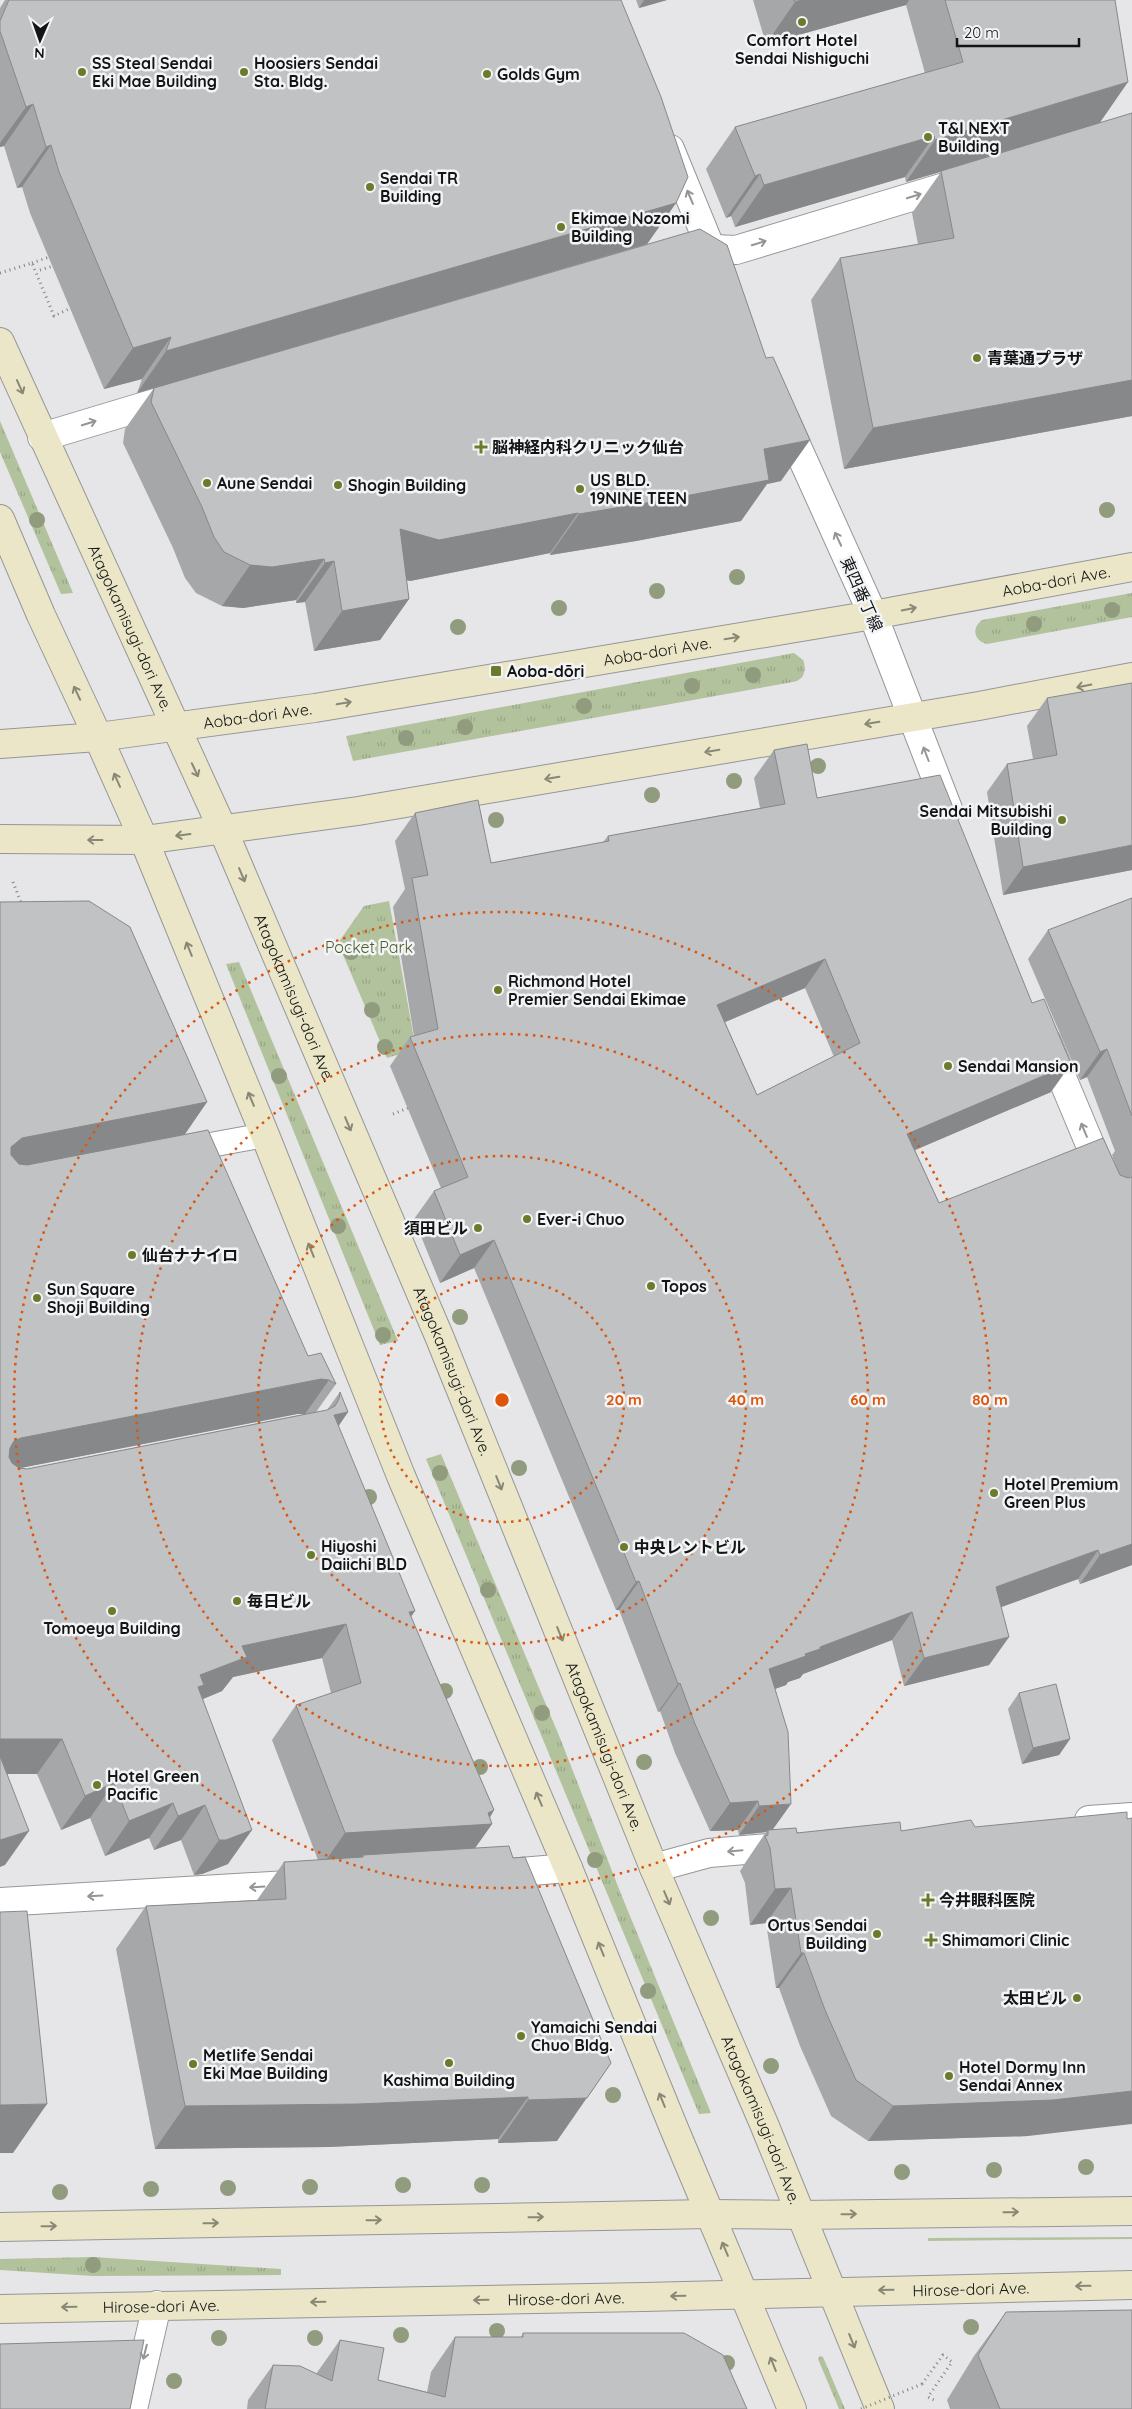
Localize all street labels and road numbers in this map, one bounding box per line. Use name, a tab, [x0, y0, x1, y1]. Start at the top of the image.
street label: Atagokamisugi-dori Ave.	[84, 541, 177, 714]
street label: 東四番丁線	[837, 553, 887, 635]
street label: Aoba-dori Ave.	[1000, 561, 1112, 601]
street label: Aoba-dori Ave.	[602, 632, 713, 670]
street label: Aoba-dori Ave.	[202, 699, 313, 733]
street label: Atagokamisugi-dori Ave.	[250, 911, 339, 1085]
street label: Atagokamisugi-dori Ave.	[409, 1283, 496, 1458]
street label: Atagokamisugi-dori Ave.	[562, 1659, 648, 1834]
street label: Atagokamisugi-dori Ave.	[717, 2032, 805, 2207]
street label: Hirose-dori Ave.	[912, 2278, 1030, 2300]
street label: Hirose-dori Ave.	[507, 2287, 625, 2310]
street label: Hirose-dori Ave.	[102, 2295, 220, 2317]

